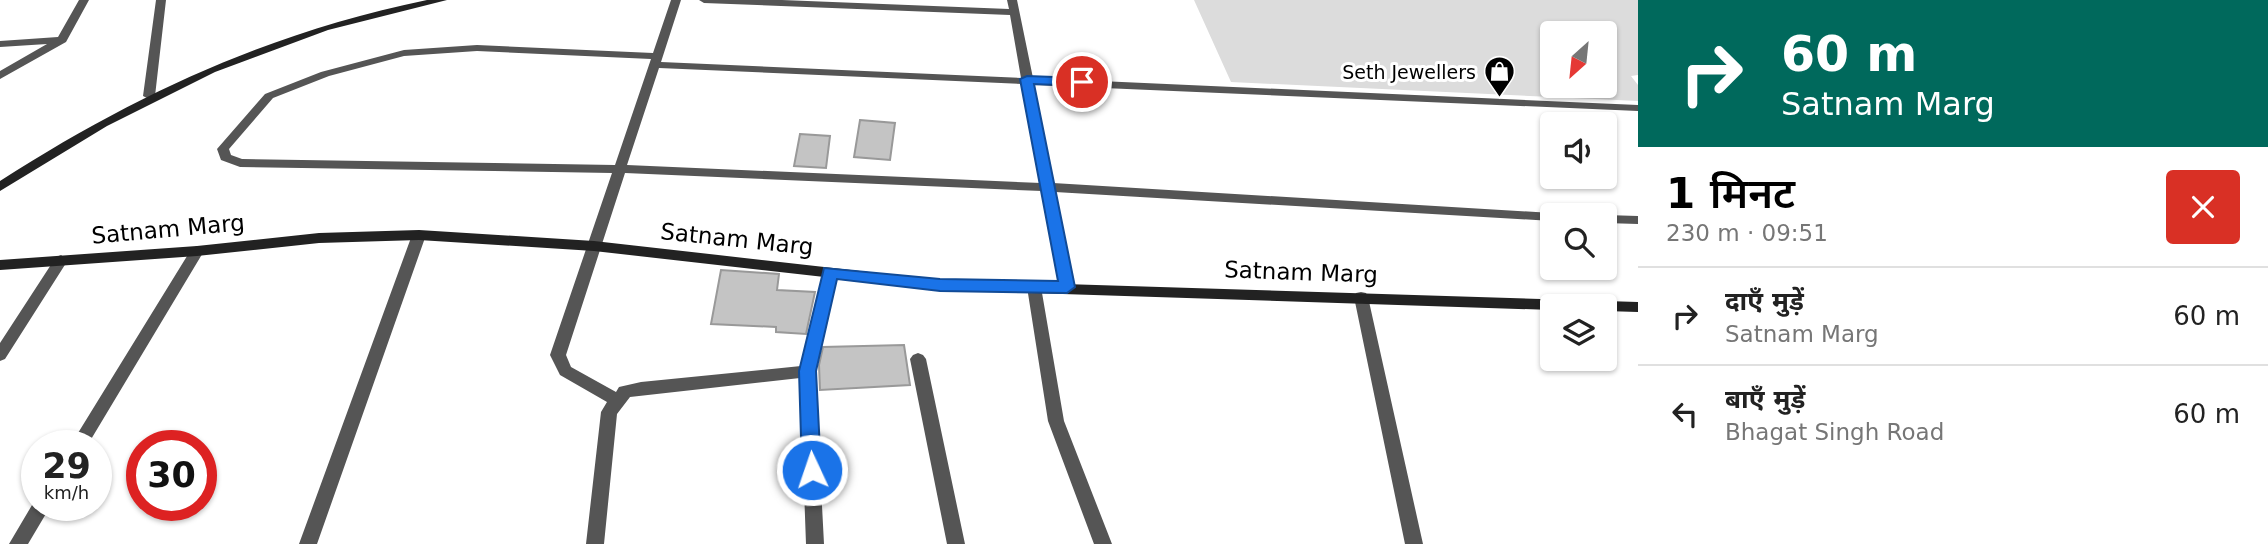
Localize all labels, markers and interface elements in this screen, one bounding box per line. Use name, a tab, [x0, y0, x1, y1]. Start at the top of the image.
north arrow	[1540, 21, 1617, 98]
map controls	[1540, 21, 1617, 371]
text: 60 m	[1781, 26, 1917, 83]
icon: right	[1666, 28, 1757, 119]
pin	[1052, 52, 1112, 112]
shop icon: Seth Jewellers	[1482, 55, 1516, 99]
place label: Seth Jewellers	[1342, 61, 1476, 83]
icon: arrive	[1063, 63, 1101, 101]
text: Satnam Marg	[1781, 85, 1995, 123]
button: sound	[1540, 112, 1617, 189]
text: 1 मिनट	[1666, 169, 1795, 218]
button: close	[2166, 170, 2240, 244]
button: search	[1540, 203, 1617, 280]
street label: Satnam Marg	[90, 209, 246, 249]
street label: Satnam Marg	[659, 218, 815, 260]
text: 230 m · 09:51	[1666, 220, 1828, 246]
street label: Satnam Marg	[1224, 256, 1378, 288]
text: दाएँ मुड़ें	[1725, 286, 1804, 316]
button: layers	[1540, 294, 1617, 371]
icon: right	[1666, 297, 1704, 335]
text: 60 m	[2173, 301, 2240, 331]
text: Satnam Marg	[1725, 321, 1879, 347]
text: बाएँ मुड़ें	[1725, 384, 1805, 414]
icon: left	[1666, 395, 1704, 433]
text: 60 m	[2173, 399, 2240, 429]
text: Bhagat Singh Road	[1725, 419, 1944, 445]
speed limit sign: 30	[126, 430, 217, 521]
position arrow	[775, 433, 849, 507]
text: 29	[42, 446, 91, 486]
text: km/h	[44, 482, 89, 503]

